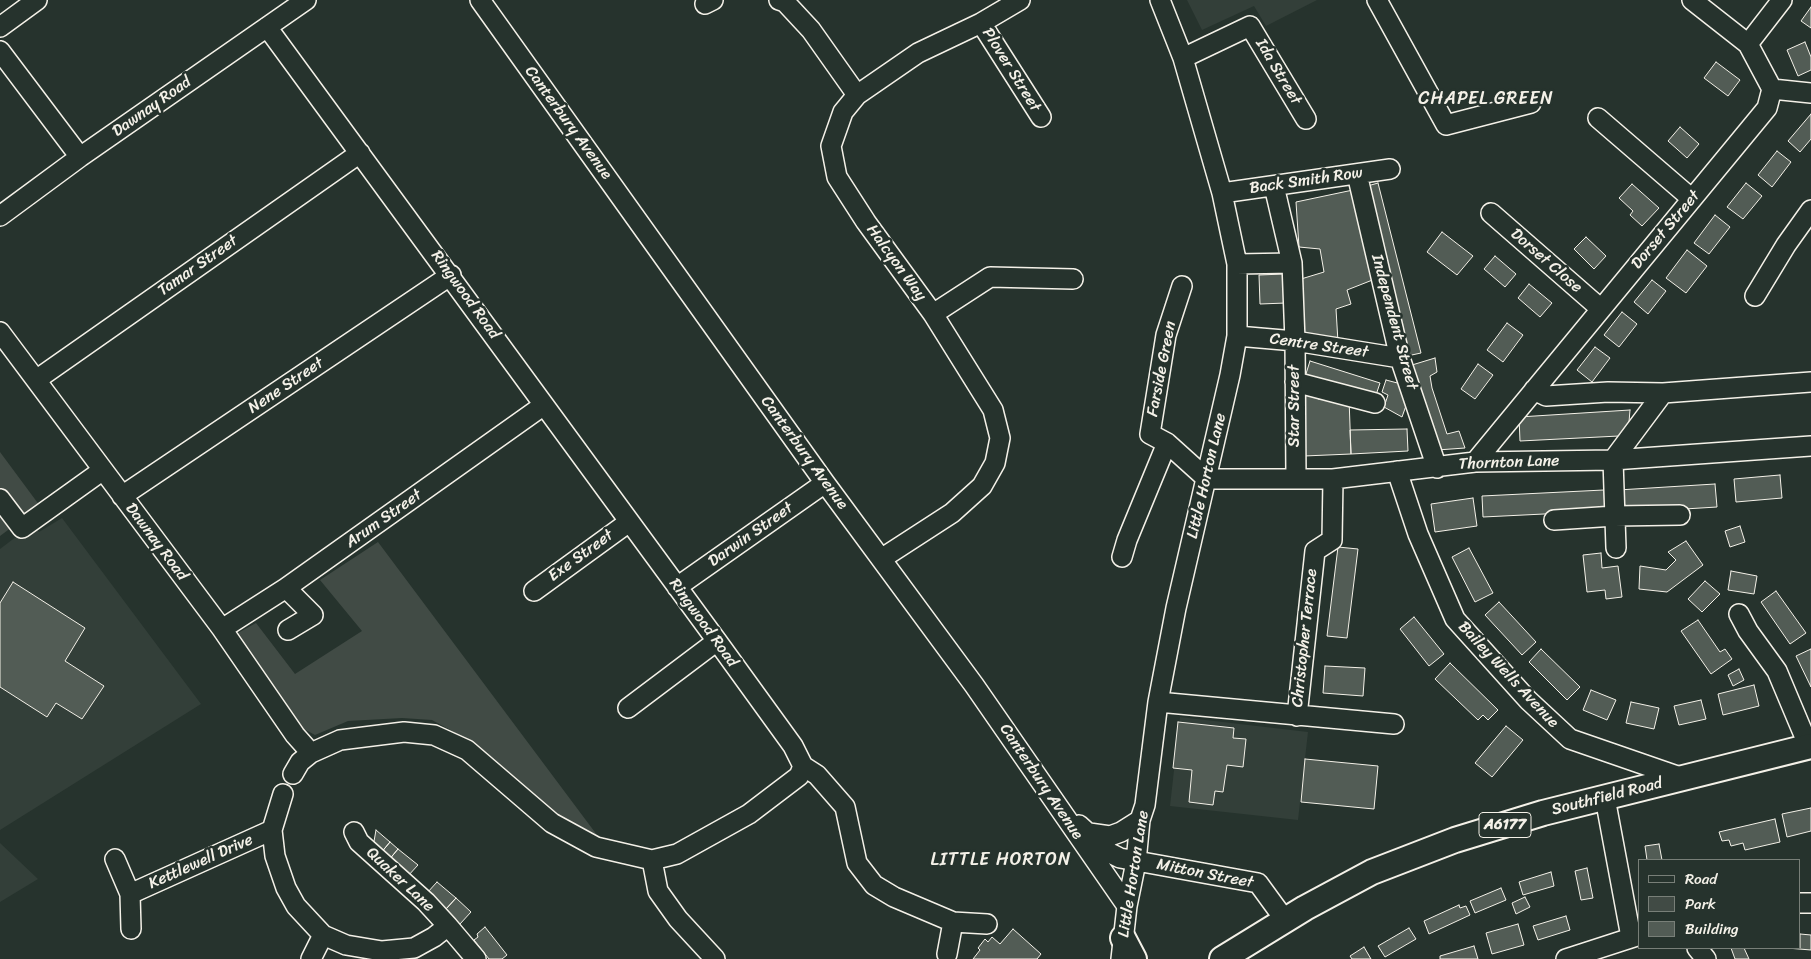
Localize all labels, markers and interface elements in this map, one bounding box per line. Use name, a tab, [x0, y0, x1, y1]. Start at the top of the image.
street label: Plover Street	[978, 25, 1044, 115]
street label: Ida Street	[1251, 36, 1305, 108]
street label: Canterbury Avenue	[520, 62, 616, 184]
street label: Dawnay Road	[109, 73, 195, 141]
district label: CHAPEL GREEN	[1417, 88, 1555, 110]
street label: Back Smith Row	[1248, 164, 1364, 198]
street label: Dorset Street	[1627, 187, 1705, 273]
street label: Halcyon Way	[862, 221, 930, 305]
street label: Dorset Close	[1506, 225, 1586, 297]
street label: Tamar Street	[154, 231, 242, 301]
street label: Ringwood Road	[426, 247, 504, 343]
street label: Independent Street	[1367, 252, 1421, 392]
street label: Farside Green	[1143, 320, 1181, 418]
street label: Centre Street	[1269, 330, 1369, 362]
street label: Nene Street	[245, 354, 327, 418]
street label: Star Street	[1285, 365, 1305, 447]
street label: Canterbury Avenue	[756, 392, 852, 514]
street label: Little Horton Lane	[1183, 411, 1231, 541]
street label: Thornton Lane	[1458, 452, 1560, 474]
street label: Arum Street	[342, 486, 426, 552]
street label: Dawnay Road	[121, 499, 191, 585]
street label: Darwin Street	[705, 499, 797, 571]
street label: Exe Street	[545, 526, 617, 586]
street label: Christopher Terrace	[1288, 568, 1322, 708]
street label: Ringwood Road	[664, 575, 742, 671]
street label: Bailey Wells Avenue	[1454, 618, 1562, 732]
street label: Canterbury Avenue	[995, 720, 1087, 844]
street label: Southfield Road	[1550, 774, 1664, 820]
street label: Little Horton Lane	[1114, 809, 1154, 939]
road number: A6177	[1479, 812, 1531, 838]
street label: Kettlewell Drive	[146, 830, 256, 894]
street label: Quaker Lane	[362, 844, 438, 916]
district label: LITTLE HORTON	[930, 849, 1072, 871]
street label: Mitton Street	[1155, 855, 1255, 893]
legend	[1638, 859, 1801, 949]
text: Road	[1685, 866, 1717, 892]
text: Park	[1685, 891, 1716, 917]
text: Building	[1685, 916, 1739, 942]

